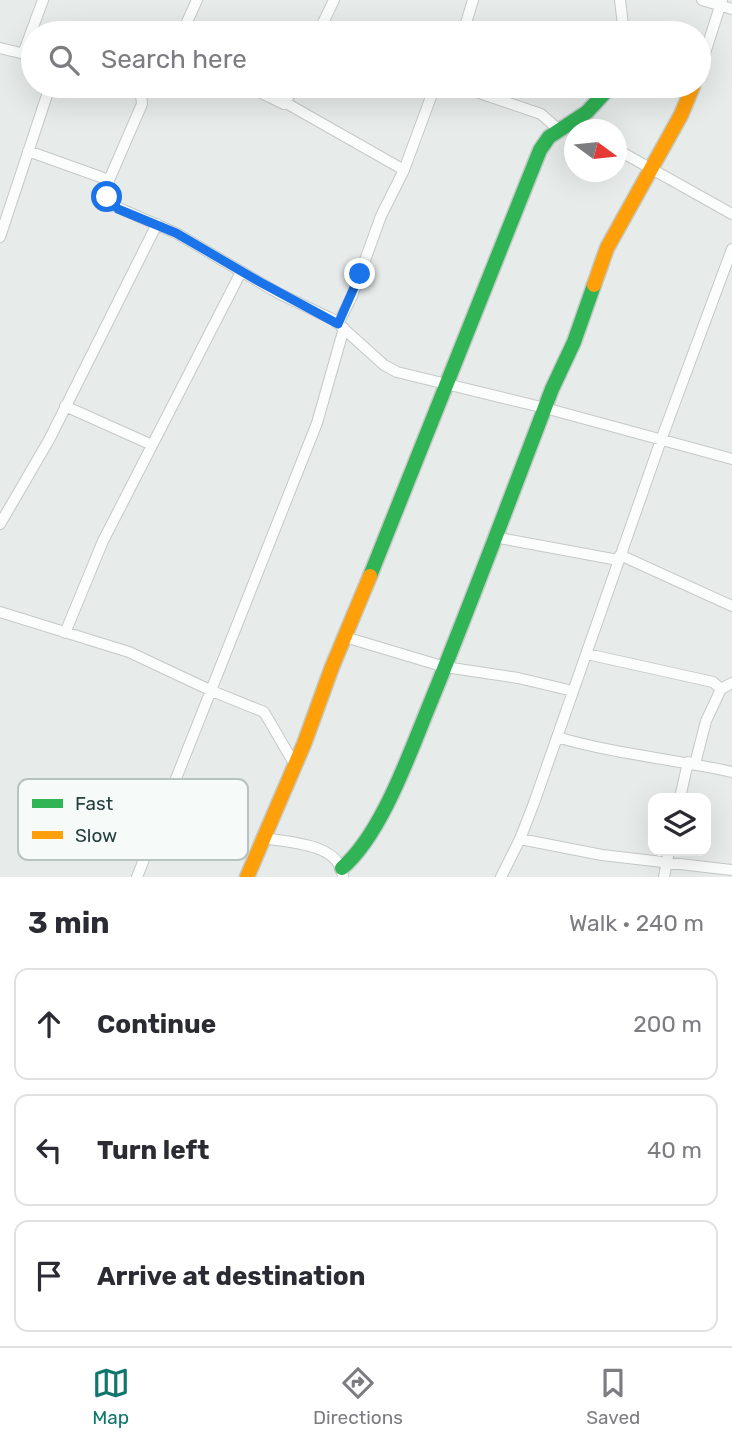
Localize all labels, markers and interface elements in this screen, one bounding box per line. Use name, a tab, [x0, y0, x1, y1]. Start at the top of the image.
search box	[21, 21, 711, 98]
icon: search	[45, 41, 83, 79]
text: Search here	[101, 44, 247, 75]
north arrow	[564, 119, 627, 182]
route start	[91, 181, 122, 212]
route end	[344, 258, 375, 289]
legend	[18, 779, 248, 860]
text: Fast	[75, 792, 114, 815]
map controls	[648, 793, 711, 856]
button: layers	[648, 793, 711, 856]
text: Slow	[75, 824, 117, 847]
text: 3 min	[28, 905, 110, 941]
text: Walk · 240 m	[569, 909, 704, 937]
icon: ahead	[30, 1005, 68, 1043]
text: Continue	[97, 1009, 216, 1040]
text: 200 m	[633, 1010, 702, 1038]
icon: left	[30, 1131, 68, 1169]
text: Turn left	[97, 1135, 209, 1166]
text: 40 m	[647, 1136, 702, 1164]
icon: arrive	[30, 1257, 68, 1295]
text: Arrive at destination	[97, 1261, 365, 1292]
tab: Map	[92, 1364, 130, 1429]
tab: Directions	[313, 1364, 403, 1429]
tab: Saved	[586, 1364, 640, 1429]

